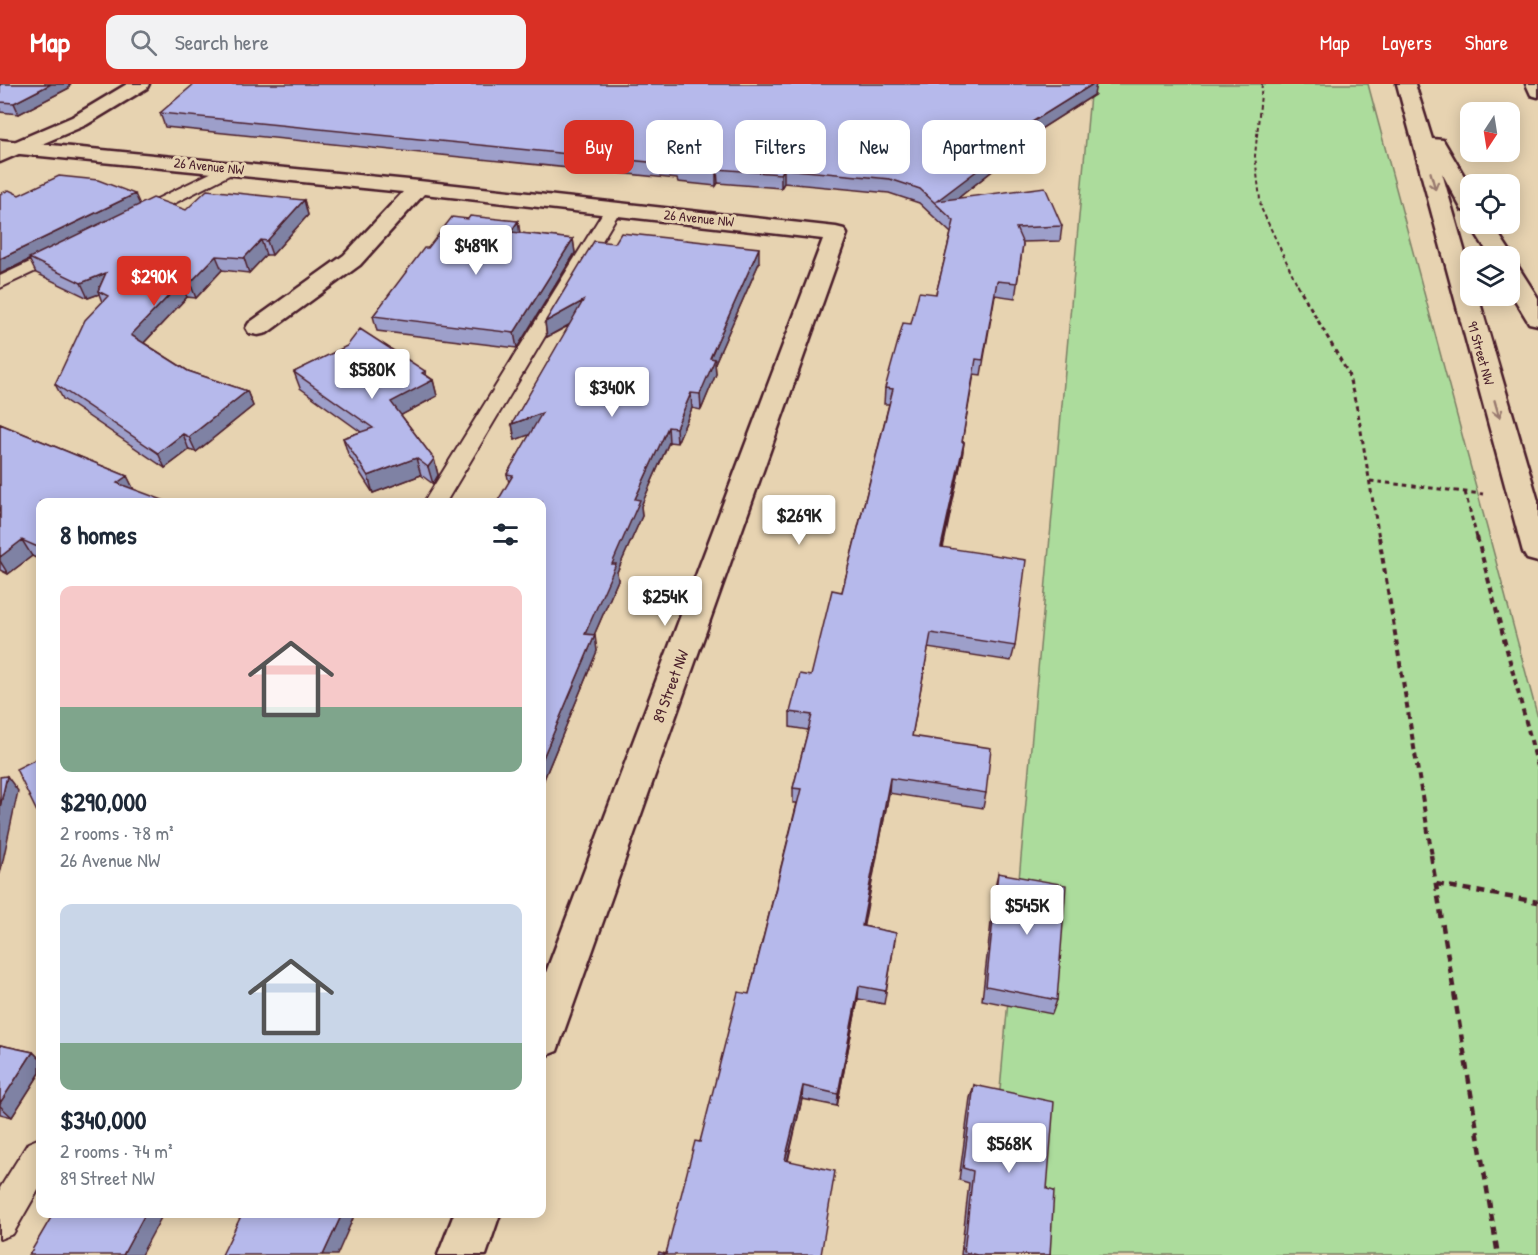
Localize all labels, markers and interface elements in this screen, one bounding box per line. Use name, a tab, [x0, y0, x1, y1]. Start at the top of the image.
search box	[106, 15, 526, 69]
text: Map	[30, 23, 70, 61]
icon: search	[127, 26, 160, 59]
text: Search here	[175, 27, 269, 57]
text: Map	[1320, 28, 1349, 57]
text: Layers	[1382, 28, 1432, 57]
text: Share	[1465, 28, 1508, 57]
north arrow	[1460, 102, 1520, 162]
map controls	[1460, 102, 1520, 306]
chip: Buy	[564, 120, 634, 174]
chip: Rent	[646, 120, 723, 174]
chip: Filters	[735, 120, 826, 174]
chip: New	[838, 120, 910, 174]
chip: Apartment	[922, 120, 1046, 174]
street label: 26 Avenue NW	[173, 152, 245, 179]
one-way arrow	[1428, 171, 1439, 190]
button: locate	[1460, 174, 1520, 234]
street label: 26 Avenue NW	[663, 204, 735, 231]
pin: $489K	[434, 225, 518, 276]
text: $489K	[454, 231, 498, 258]
button: layers	[1460, 246, 1520, 306]
pin: $290K	[112, 256, 196, 307]
text: $290K	[131, 262, 177, 289]
street label: 91 Street NW	[1463, 319, 1500, 387]
pin: $580K	[330, 349, 414, 400]
text: $580K	[349, 355, 395, 382]
pin: $340K	[570, 367, 654, 418]
text: $340K	[589, 373, 635, 400]
one-way arrow	[1492, 399, 1503, 418]
pin: $269K	[757, 495, 841, 546]
text: $269K	[776, 501, 822, 528]
text: 8 homes	[60, 517, 137, 552]
icon: filters	[489, 518, 522, 551]
pin: $254K	[623, 576, 707, 627]
text: $254K	[642, 582, 688, 609]
icon: home	[237, 625, 345, 733]
street label: 89 Street NW	[647, 647, 693, 725]
text: $290,000	[60, 784, 147, 819]
text: 2 rooms · 78 m²	[60, 819, 174, 846]
text: 26 Avenue NW	[60, 846, 160, 873]
pin: $545K	[985, 885, 1069, 936]
text: $545K	[1004, 891, 1050, 918]
icon: home	[237, 943, 345, 1051]
text: $340,000	[60, 1102, 146, 1137]
pin: $568K	[967, 1123, 1051, 1174]
text: $568K	[986, 1129, 1032, 1156]
text: 2 rooms · 74 m²	[60, 1137, 172, 1164]
text: 89 Street NW	[60, 1164, 155, 1191]

